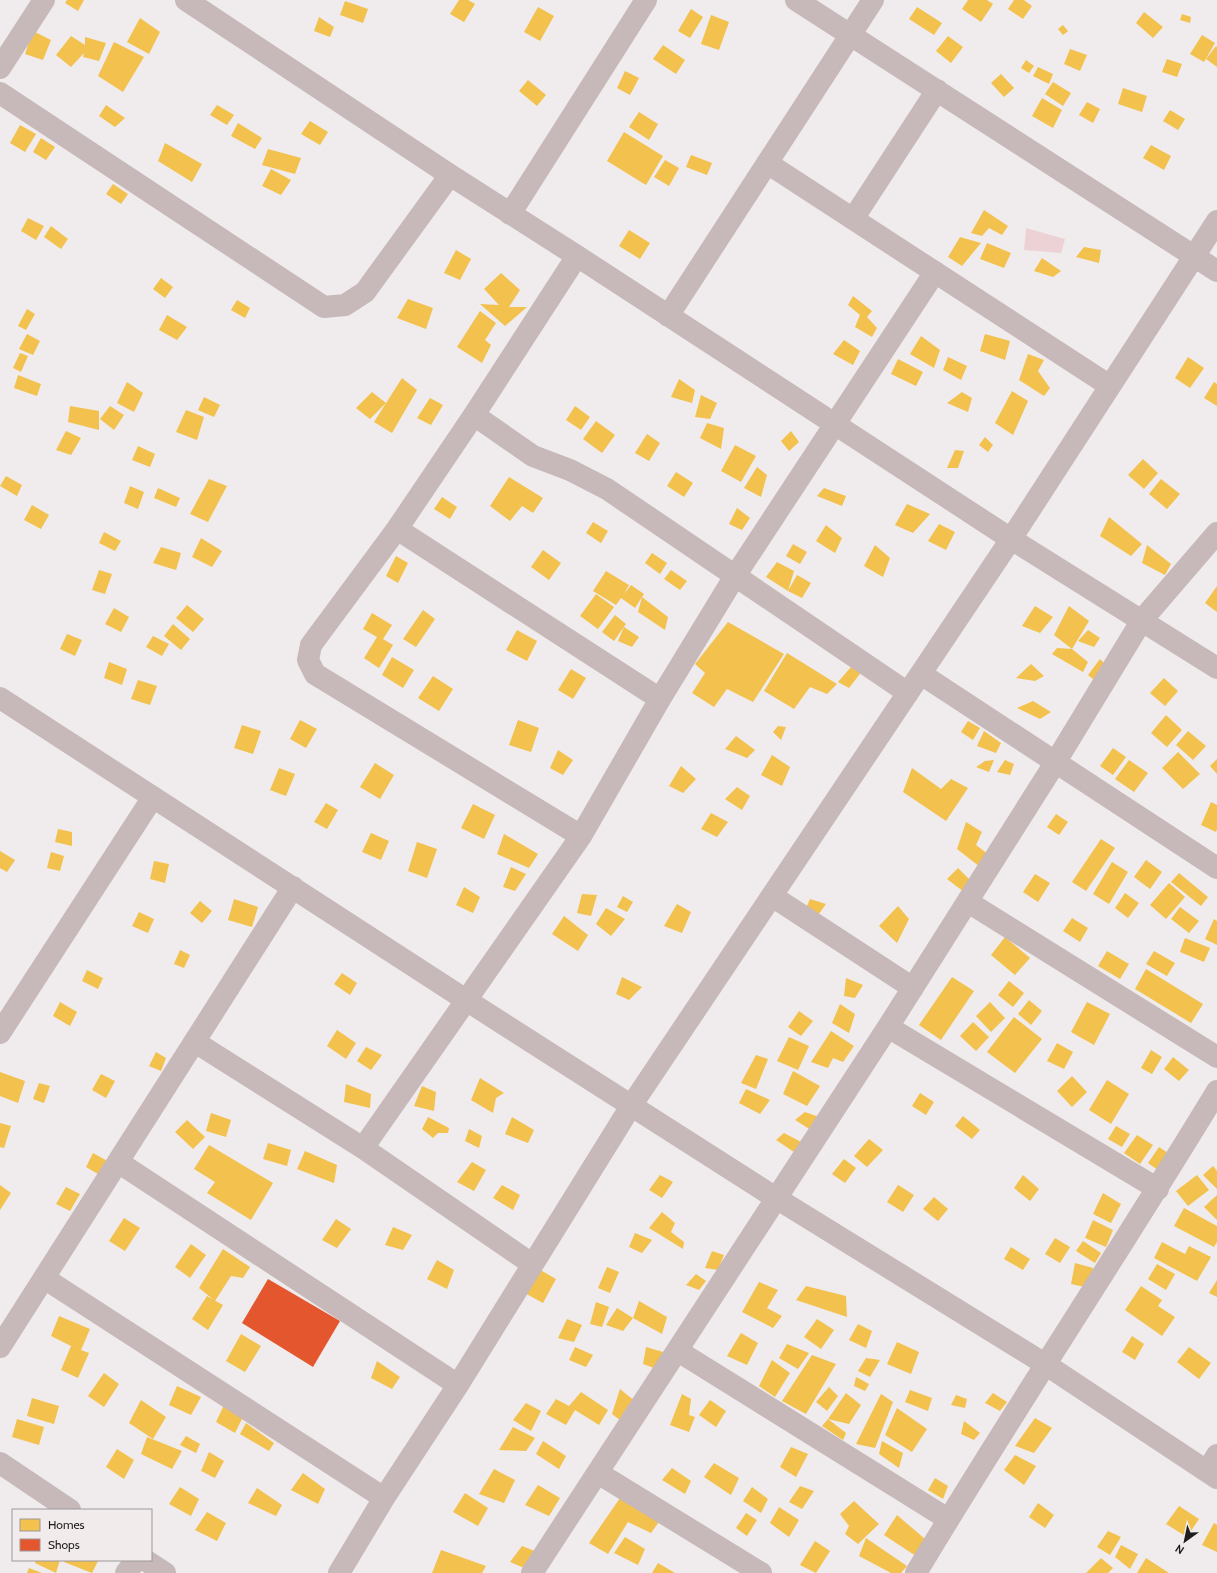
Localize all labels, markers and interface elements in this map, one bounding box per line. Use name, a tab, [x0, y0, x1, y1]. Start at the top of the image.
legend	[12, 1509, 152, 1561]
text: Homes	[48, 1517, 85, 1532]
north arrow	[1165, 1521, 1205, 1561]
text: Shops	[48, 1537, 80, 1552]
text: N	[1172, 1541, 1187, 1557]

